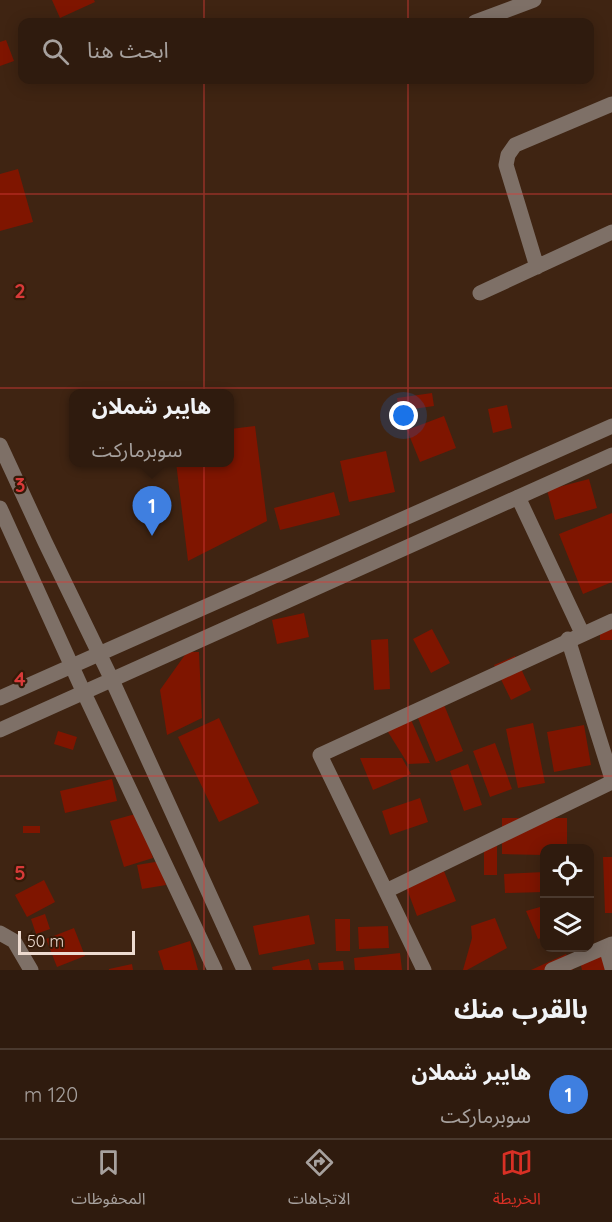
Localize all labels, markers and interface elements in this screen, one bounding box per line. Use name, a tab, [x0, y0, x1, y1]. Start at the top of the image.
search box	[18, 18, 594, 84]
icon: search	[39, 35, 72, 68]
text: ابحث هنا	[87, 36, 169, 64]
text: 2	[14, 278, 26, 303]
popup	[69, 389, 234, 467]
text: هايبر شملان	[92, 392, 211, 420]
your location	[389, 401, 418, 430]
text: سوبرماركت	[92, 437, 182, 462]
text: 3	[15, 472, 25, 497]
pin: 1	[132, 486, 172, 536]
text: 4	[14, 666, 26, 691]
map controls	[540, 844, 594, 952]
button: locate	[540, 844, 594, 898]
text: 5	[14, 860, 26, 885]
button: layers	[540, 898, 594, 952]
scale bar	[18, 928, 135, 956]
text: 50 m	[27, 931, 64, 951]
text: بالقرب منك	[454, 992, 588, 1025]
text: هايبر شملان	[412, 1058, 531, 1086]
text: 120 m	[24, 1082, 78, 1107]
text: 1	[565, 1082, 572, 1107]
text: سوبرماركت	[440, 1103, 531, 1128]
tab: المحفوظات	[71, 1146, 145, 1216]
tab: الاتجاهات	[288, 1146, 350, 1216]
tab: الخريطة	[493, 1146, 541, 1216]

